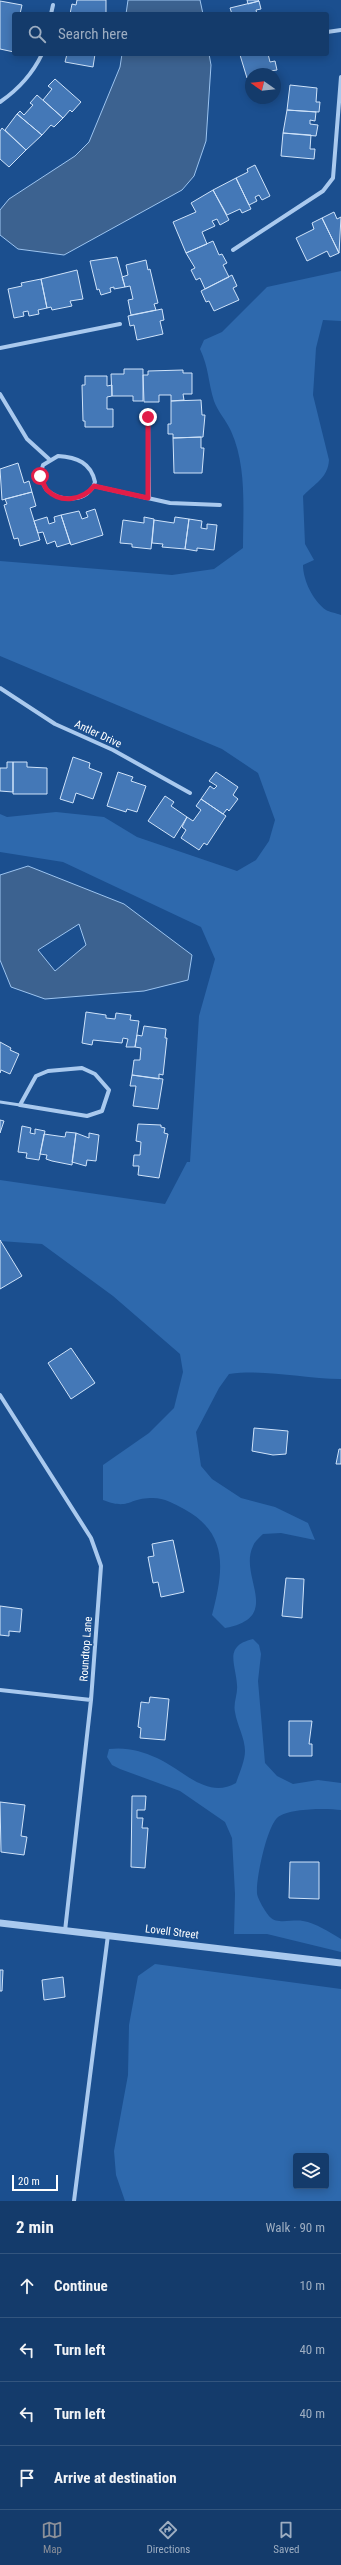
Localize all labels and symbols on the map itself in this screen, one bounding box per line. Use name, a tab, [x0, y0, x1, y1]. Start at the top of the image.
north arrow	[245, 68, 281, 104]
route end	[139, 408, 157, 426]
route start	[31, 467, 49, 485]
street label: Antler Drive	[72, 717, 124, 751]
street label: Roundtop Lane	[77, 1616, 95, 1682]
street label: Lovell Street	[144, 1922, 200, 1942]
scale bar	[12, 2173, 58, 2192]

